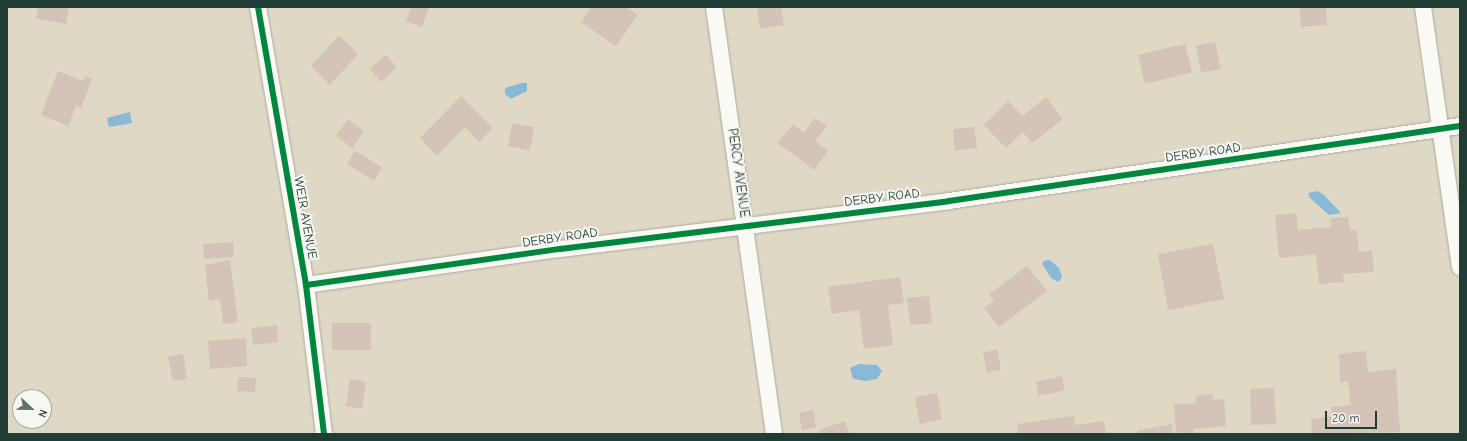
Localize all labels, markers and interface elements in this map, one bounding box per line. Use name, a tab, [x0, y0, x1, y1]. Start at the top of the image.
street label: PERCY AVENUE	[724, 127, 752, 219]
street label: DERBY ROAD	[1164, 140, 1242, 166]
street label: WEIR AVENUE	[290, 176, 320, 260]
street label: DERBY ROAD	[843, 186, 921, 210]
street label: DERBY ROAD	[521, 225, 599, 251]
north arrow	[12, 389, 52, 429]
scale bar	[1327, 403, 1379, 429]
text: N	[35, 408, 50, 419]
text: 20 m	[1332, 411, 1360, 425]

